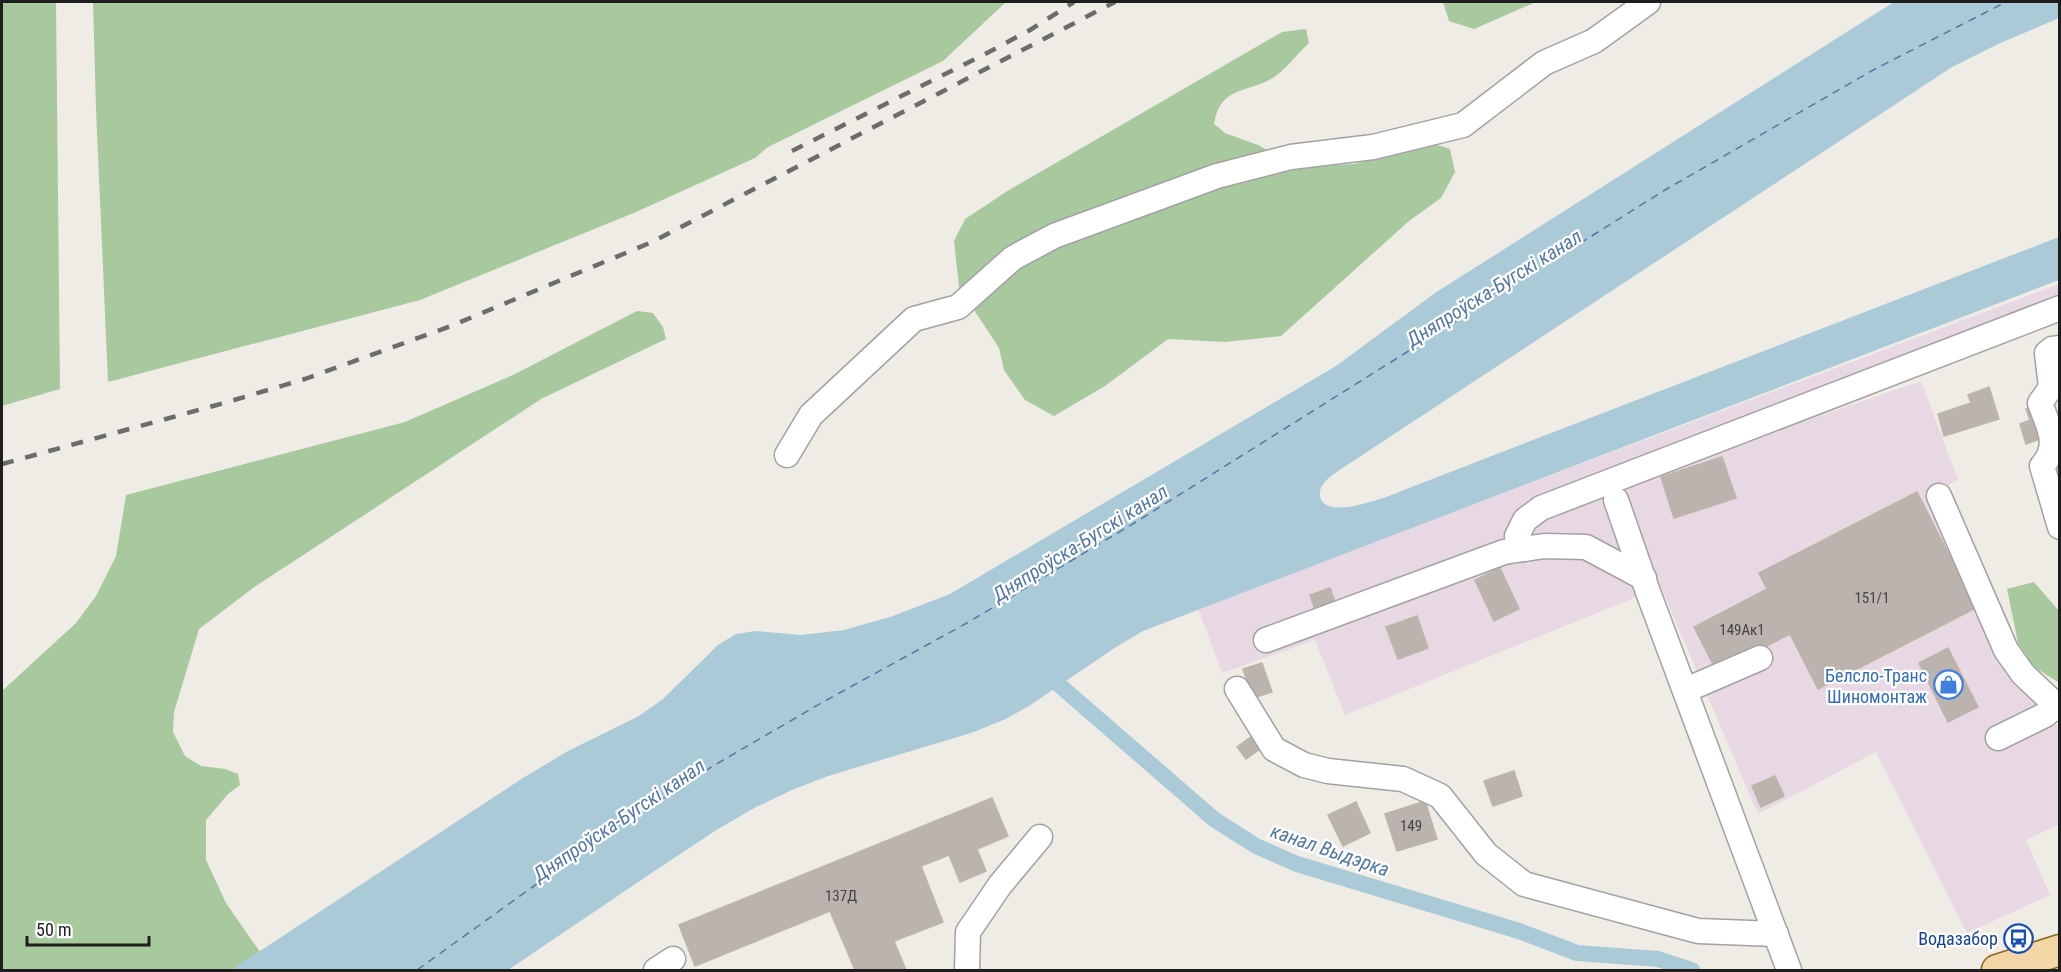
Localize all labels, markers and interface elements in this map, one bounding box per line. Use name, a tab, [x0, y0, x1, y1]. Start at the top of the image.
water label: Дняпроўска-Бугскі канал	[1400, 224, 1586, 353]
water label: Дняпроўска-Бугскі канал	[986, 479, 1172, 608]
house number: 151/1	[1854, 589, 1890, 607]
house number: 149Ак1	[1719, 621, 1765, 639]
place label: Белсло-Транс Шиномонтаж	[1825, 665, 1927, 707]
shop icon: Белсло-Транс Шиномонтаж	[1932, 669, 1964, 701]
water label: Дняпроўска-Бугскі канал	[527, 753, 710, 888]
house number: 149	[1400, 817, 1422, 835]
water label: канал Выдэрка	[1268, 818, 1392, 882]
house number: 137Д	[825, 887, 857, 905]
scale bar	[27, 909, 148, 947]
text: 50 m	[36, 919, 71, 940]
bus stop icon: Водазабор	[2003, 922, 2035, 954]
place label: Водазабор	[1918, 928, 1998, 949]

